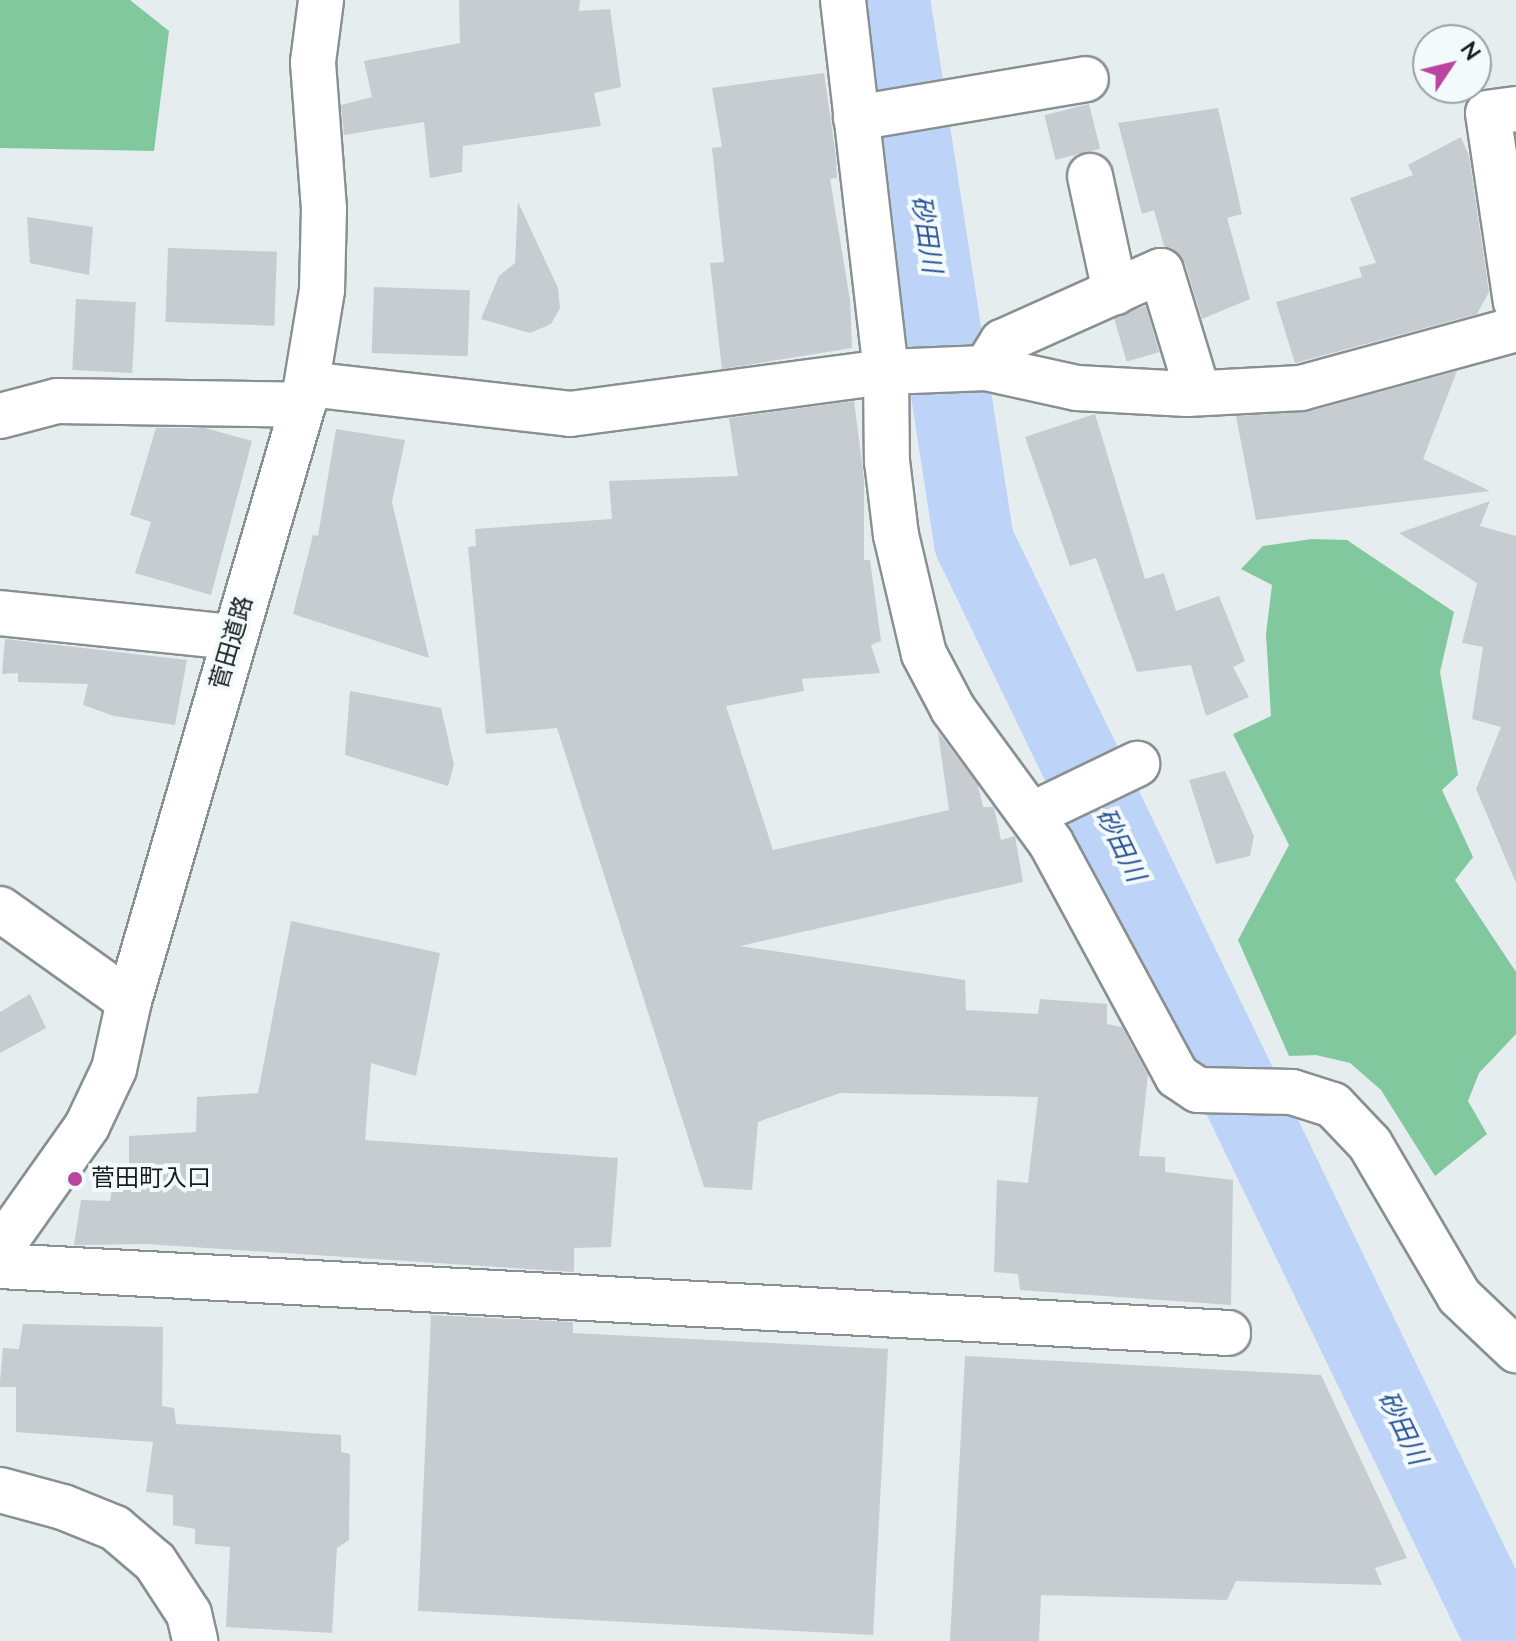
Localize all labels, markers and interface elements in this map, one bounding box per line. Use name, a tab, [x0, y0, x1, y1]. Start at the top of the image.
north arrow	[1412, 24, 1492, 104]
text: N	[1453, 36, 1487, 67]
water label: 砂田川	[904, 193, 948, 275]
street label: 菅田道路	[205, 593, 259, 693]
water label: 砂田川	[1089, 803, 1151, 887]
place label: 菅田町入口	[91, 1165, 211, 1193]
marker: 菅田町入口	[66, 1170, 84, 1188]
water label: 砂田川	[1371, 1386, 1433, 1470]

